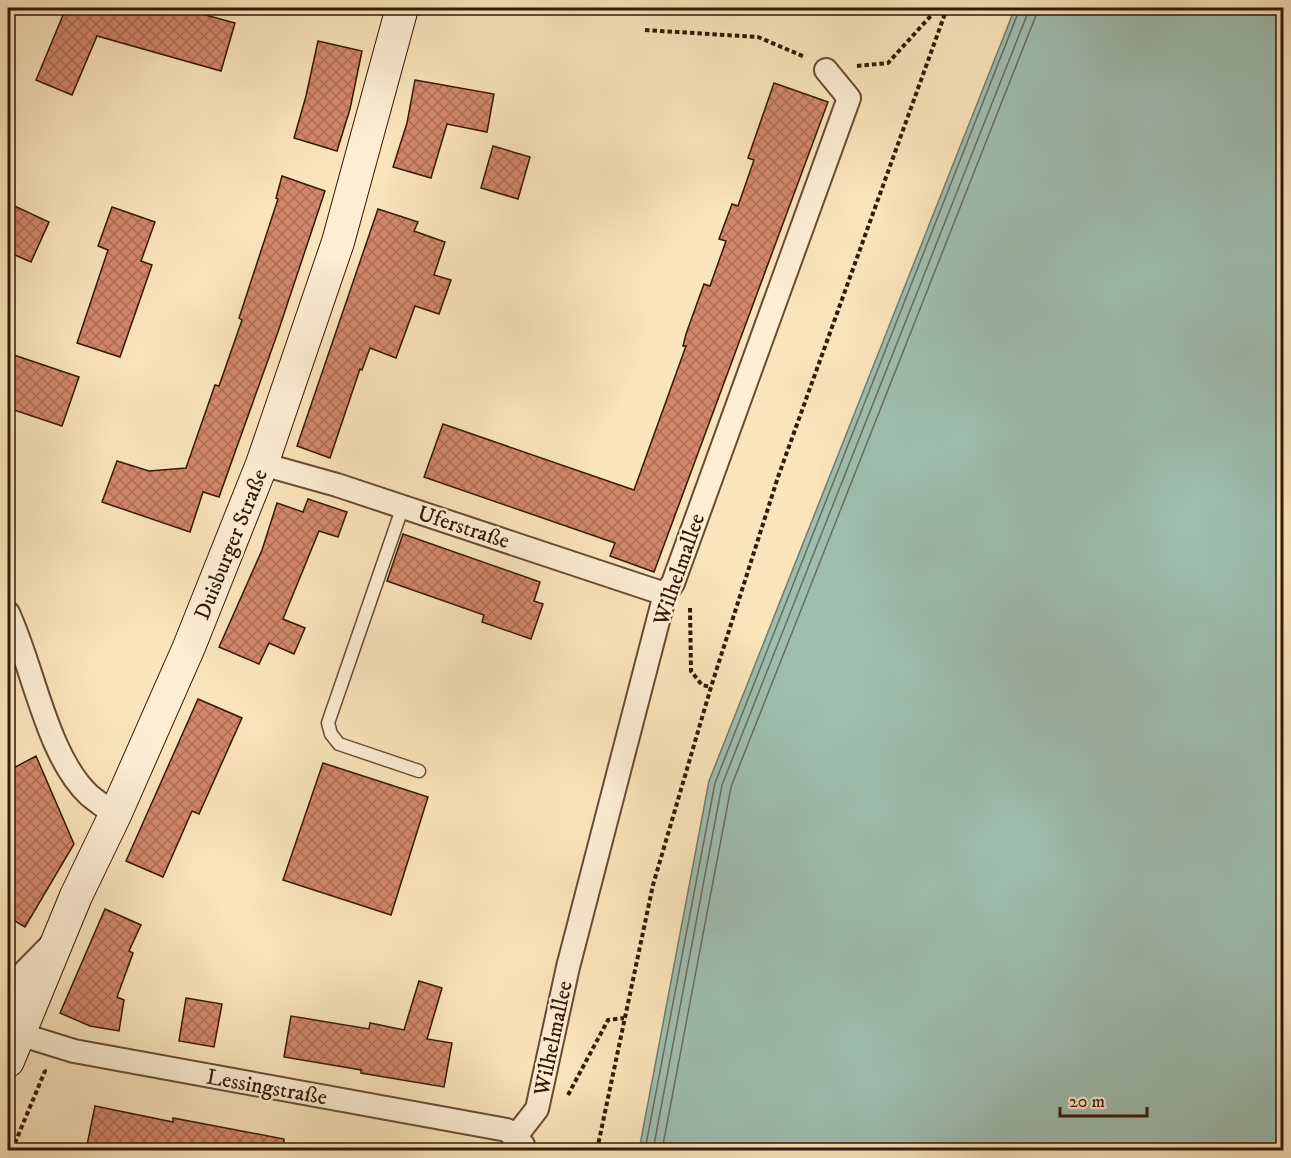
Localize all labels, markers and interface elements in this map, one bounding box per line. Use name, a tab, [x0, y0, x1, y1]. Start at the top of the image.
street label: Duisburger Straße	[189, 465, 274, 624]
street label: Uferstraße	[414, 500, 513, 555]
street label: Wilhelmallee	[647, 510, 711, 630]
street label: Wilhelmallee	[528, 978, 579, 1099]
street label: Lessingstraße	[204, 1064, 329, 1111]
scale bar	[1060, 1080, 1147, 1118]
text: 20 m	[1069, 1091, 1105, 1113]

